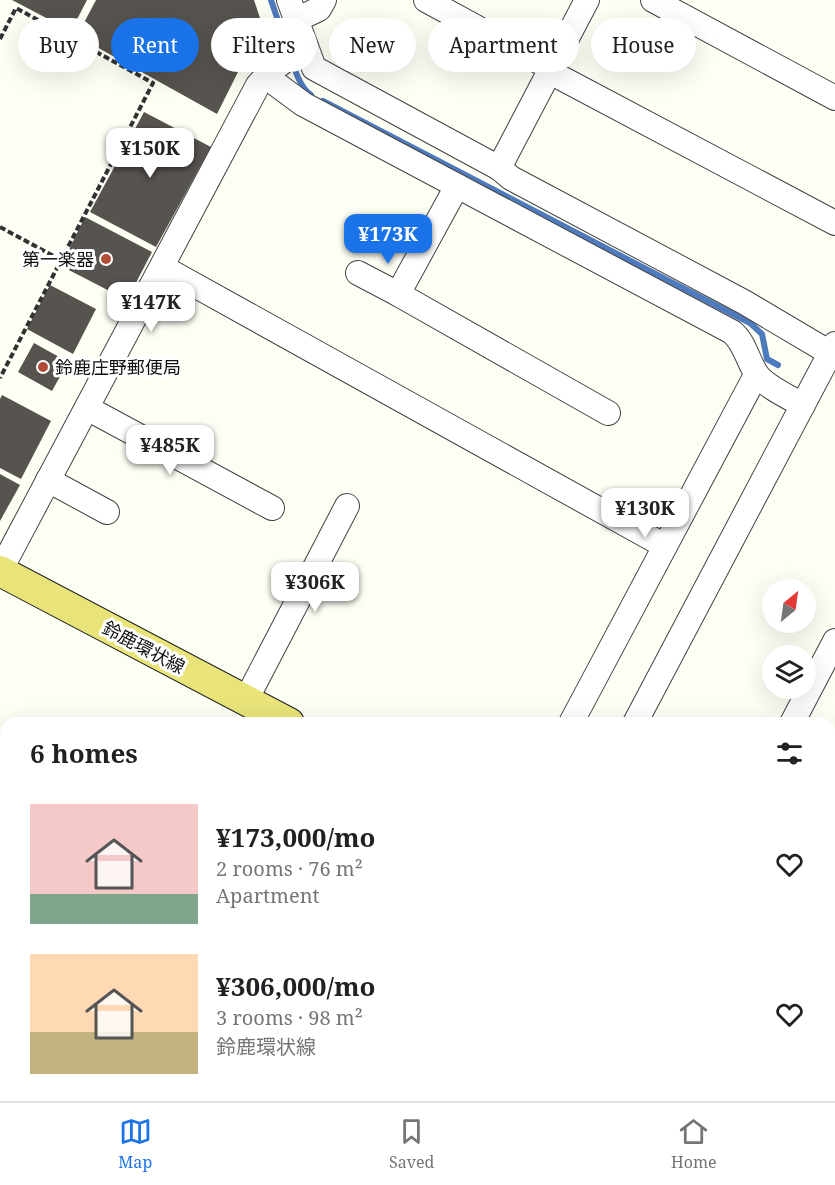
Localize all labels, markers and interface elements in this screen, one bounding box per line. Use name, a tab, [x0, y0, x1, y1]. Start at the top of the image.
chip: Buy	[18, 18, 99, 72]
chip: Rent	[111, 18, 199, 72]
chip: Filters	[211, 18, 317, 72]
chip: New	[329, 18, 416, 72]
chip: Apartment	[428, 18, 579, 72]
chip: House	[591, 18, 696, 72]
pin: ¥150K	[108, 128, 192, 179]
text: ¥150K	[120, 134, 180, 161]
pin: ¥173K	[346, 214, 430, 265]
text: ¥173K	[358, 220, 418, 247]
place label: 第一楽器	[22, 247, 94, 271]
marker: 第一楽器	[99, 252, 113, 266]
pin: ¥147K	[109, 282, 193, 333]
text: ¥147K	[121, 288, 181, 315]
place label: 鈴鹿庄野郵便局	[55, 355, 181, 379]
marker: 鈴鹿庄野郵便局	[36, 360, 50, 374]
pin: ¥485K	[128, 425, 212, 476]
text: ¥485K	[140, 431, 200, 458]
pin: ¥130K	[603, 488, 687, 539]
text: ¥130K	[615, 494, 675, 521]
pin: ¥306K	[273, 562, 357, 613]
text: ¥306K	[285, 568, 345, 595]
north arrow	[762, 579, 816, 633]
map controls	[762, 579, 816, 699]
street label: 鈴鹿環状線	[99, 615, 189, 679]
button: layers	[762, 645, 816, 699]
text: 6 homes	[30, 735, 138, 771]
icon: filters	[773, 737, 806, 770]
text: ¥173,000/mo	[216, 819, 376, 855]
icon: home	[78, 828, 150, 900]
icon: heart	[773, 848, 806, 881]
text: 2 rooms · 76 m²	[216, 855, 363, 882]
text: Apartment	[216, 882, 320, 909]
text: ¥306,000/mo	[216, 968, 376, 1004]
icon: home	[78, 978, 150, 1050]
icon: heart	[773, 998, 806, 1031]
text: 3 rooms · 98 m²	[216, 1004, 363, 1031]
text: 鈴鹿環状線	[216, 1033, 316, 1060]
tab: Map	[118, 1115, 152, 1173]
tab: Saved	[389, 1115, 434, 1173]
tab: Home	[671, 1115, 717, 1173]

